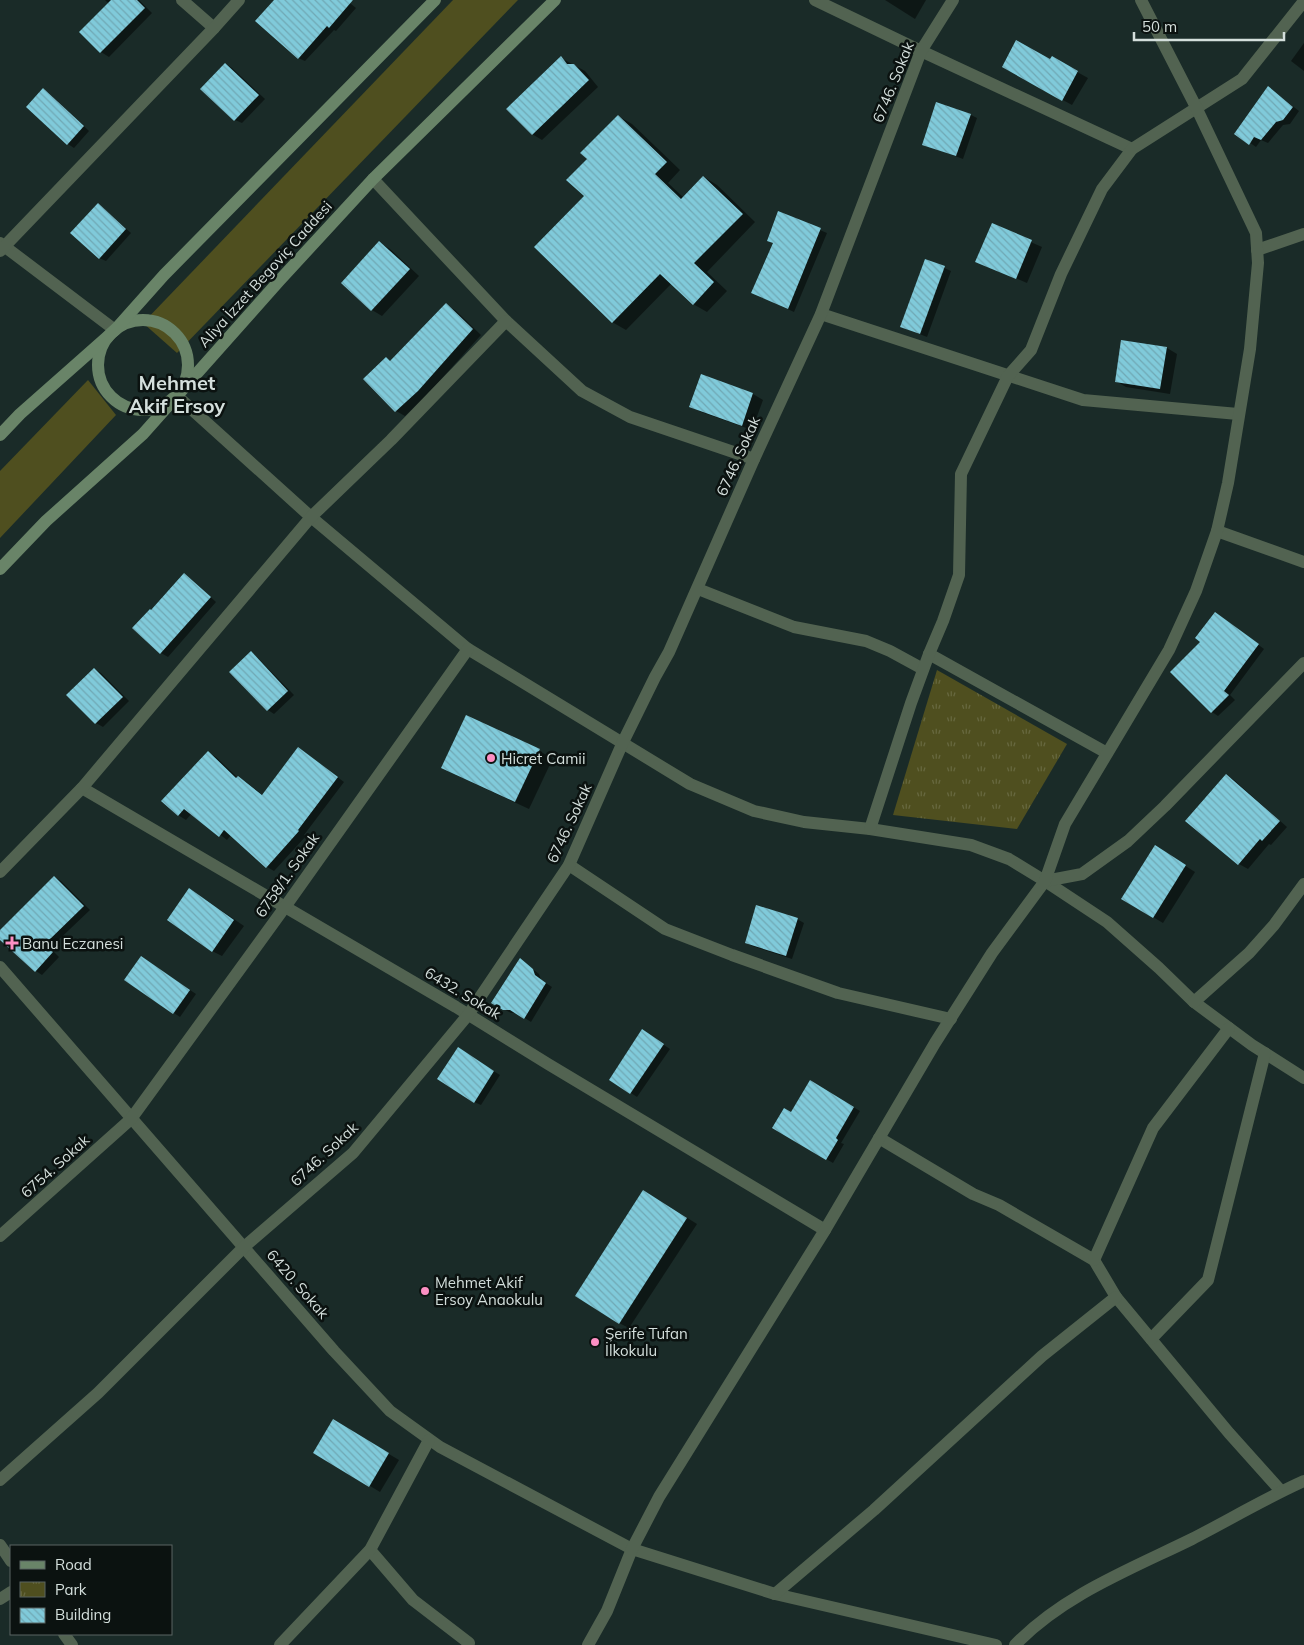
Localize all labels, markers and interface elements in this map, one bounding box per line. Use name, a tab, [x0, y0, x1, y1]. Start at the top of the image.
scale bar	[1134, 10, 1284, 42]
text: 50 m	[1142, 17, 1177, 36]
street label: 6746. Sokak	[868, 38, 918, 125]
street label: Aliya İzzet Begoviç Caddesi	[194, 197, 336, 351]
district label: Mehmet Akif Ersoy	[129, 370, 225, 418]
street label: 6746. Sokak	[712, 413, 764, 499]
place label: Hicret Camii	[501, 749, 585, 768]
marker: Hicret Camii	[485, 752, 497, 764]
street label: 6746. Sokak	[542, 780, 596, 866]
street label: 6758/1. Sokak	[251, 829, 323, 921]
place label: Banu Eczanesi	[22, 934, 123, 953]
marker: Banu Eczanesi	[6, 937, 18, 949]
street label: 6432. Sokak	[421, 963, 505, 1023]
street label: 6746. Sokak	[286, 1118, 362, 1190]
street label: 6754. Sokak	[17, 1130, 93, 1202]
street label: 6420. Sokak	[263, 1245, 333, 1323]
place label: Mehmet Akif Ersoy Anaokulu	[435, 1273, 543, 1309]
marker: Mehmet Akif Ersoy Anaokulu	[419, 1285, 431, 1297]
place label: Şerife Tufan İlkokulu	[605, 1324, 688, 1360]
marker: Şerife Tufan İlkokulu	[589, 1336, 601, 1348]
legend	[10, 1545, 172, 1635]
text: Road	[55, 1555, 92, 1574]
text: Park	[55, 1580, 87, 1599]
text: Building	[55, 1605, 111, 1624]

